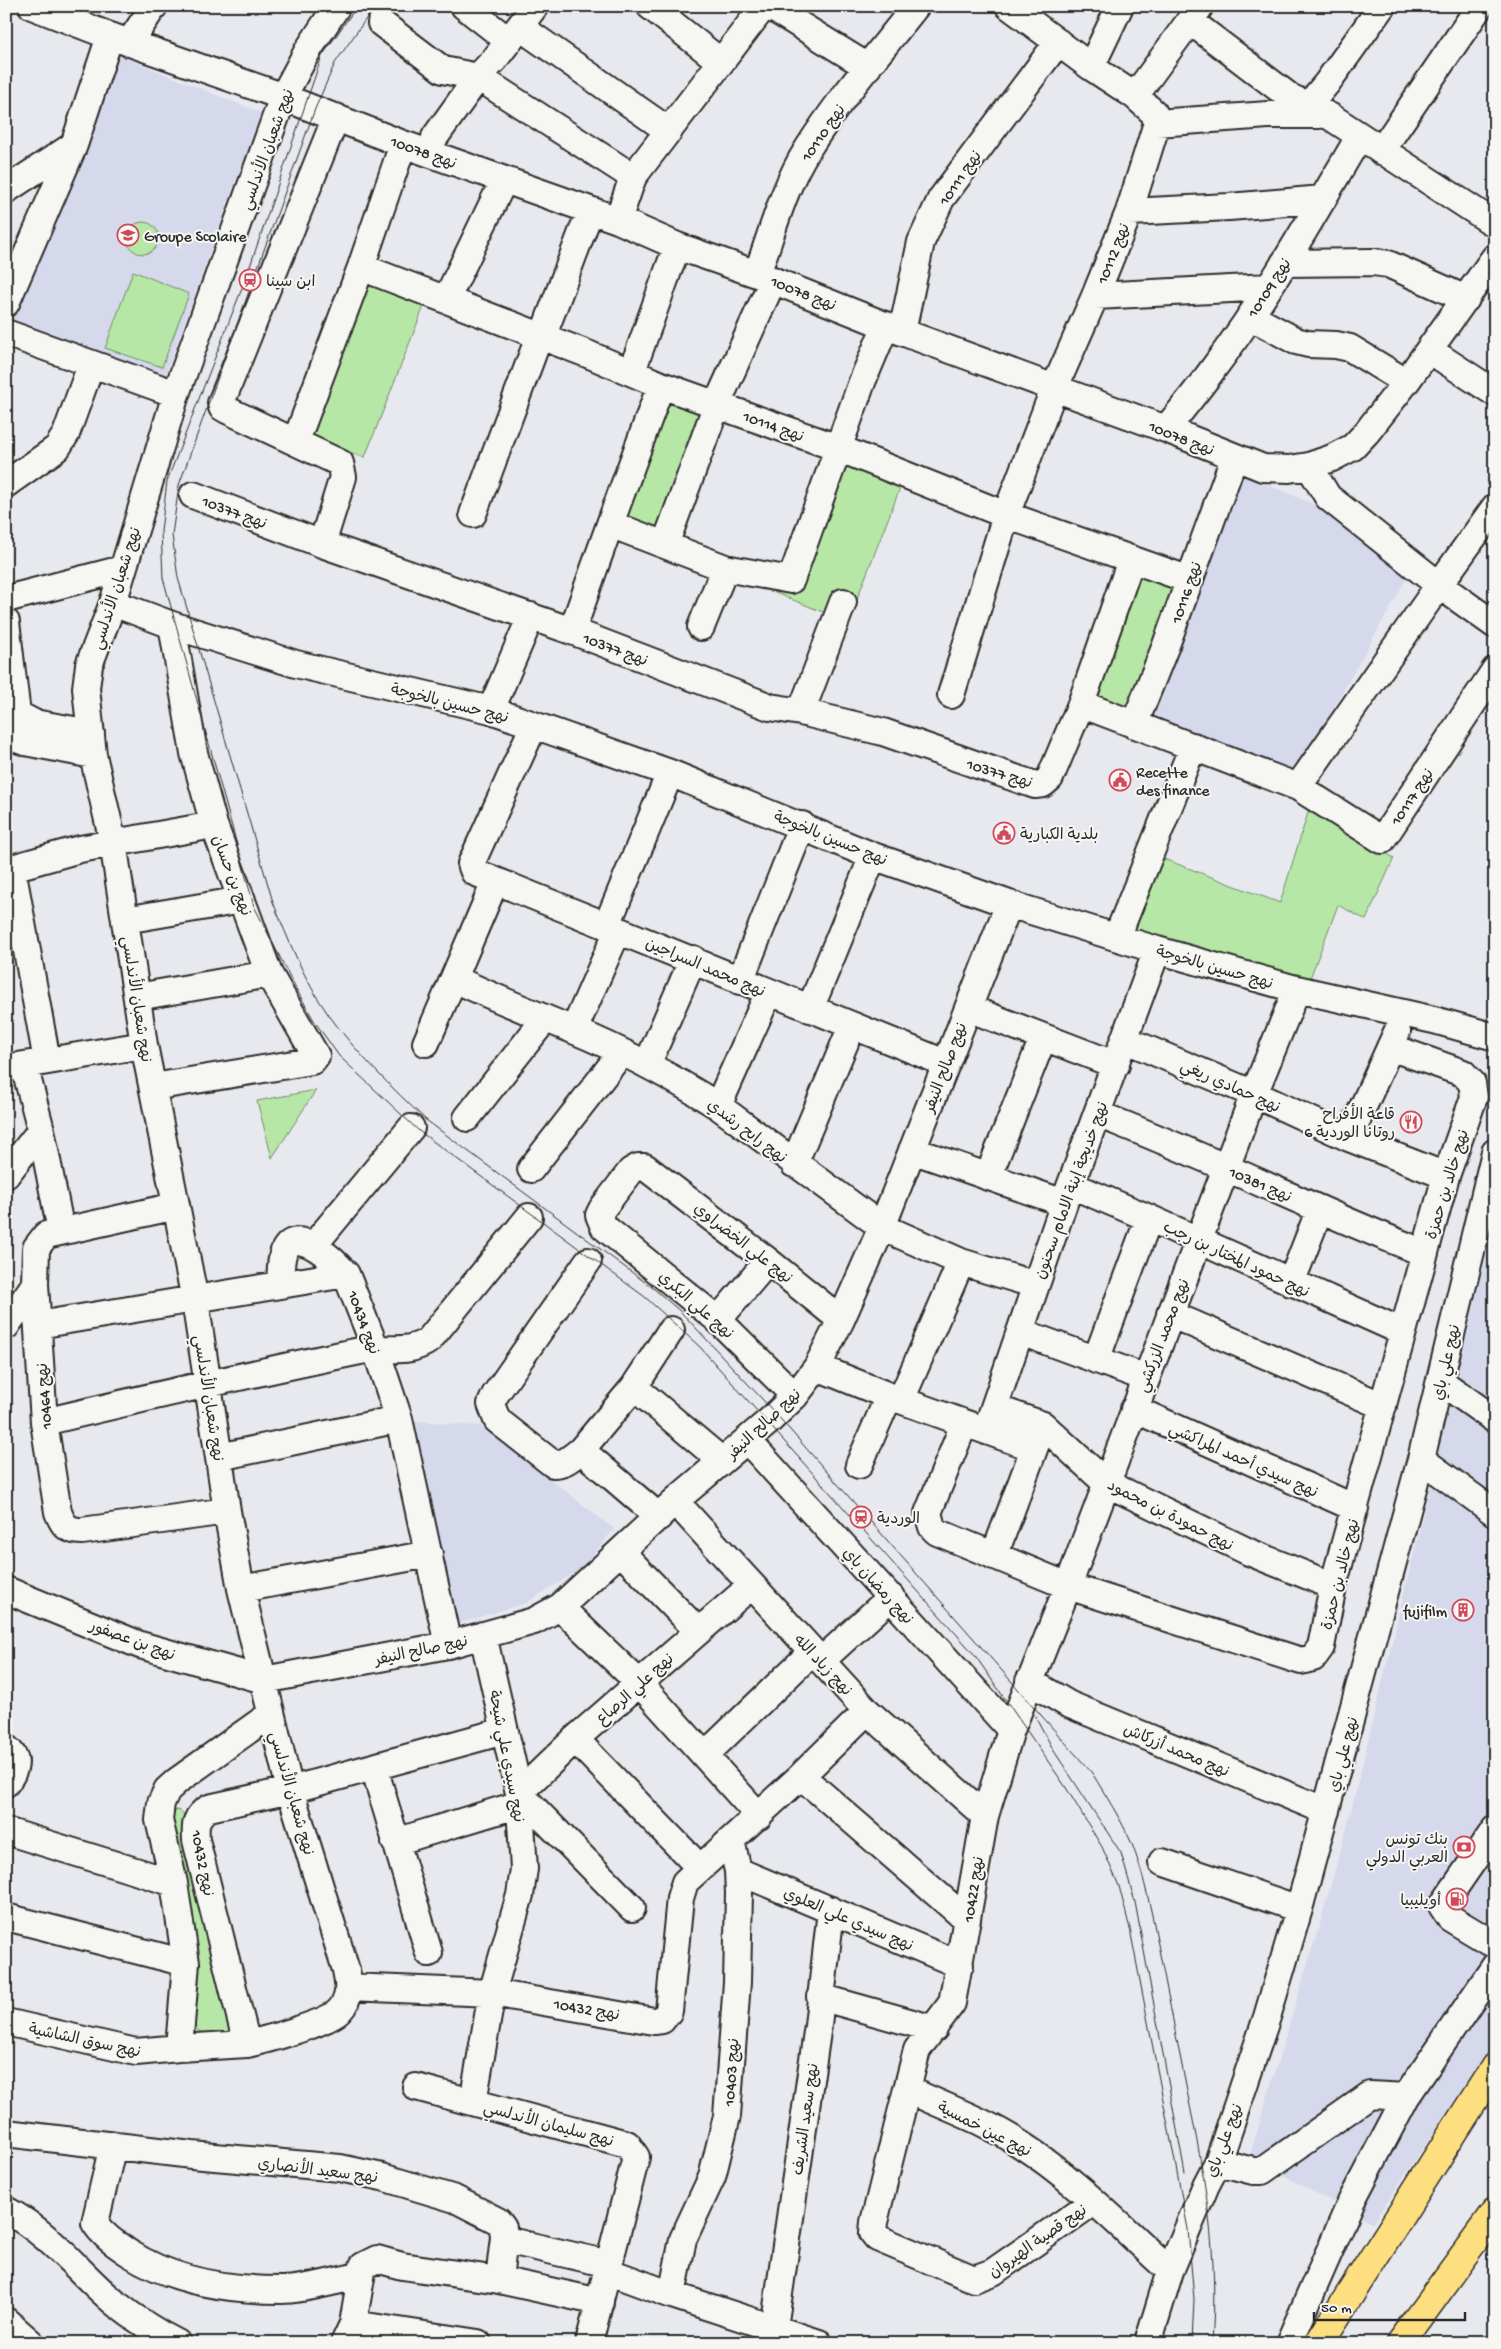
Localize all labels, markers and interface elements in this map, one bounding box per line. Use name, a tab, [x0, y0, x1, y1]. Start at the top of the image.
street label: نهج شعبان الأندلسي	[235, 86, 302, 214]
street label: نهج 10110	[798, 102, 851, 167]
street label: نهج 10078	[386, 133, 459, 175]
street label: نهج 10111	[936, 148, 988, 211]
street label: نهج 10112	[1094, 221, 1136, 288]
school or university icon: Groupe Scolaire	[116, 223, 140, 247]
place label: Groupe Scolaire	[144, 229, 247, 248]
street label: نهج 10109	[1244, 256, 1297, 323]
station icon: ابن سينا	[238, 268, 262, 292]
street label: نهج 10078	[766, 273, 838, 317]
place label: ابن سينا	[266, 274, 315, 293]
street label: نهج 10114	[739, 408, 806, 448]
street label: نهج 10078	[1144, 418, 1216, 462]
street label: نهج 10377	[198, 493, 269, 535]
street label: نهج شعبان الأندلسي	[86, 524, 149, 653]
street label: نهج 10116	[1168, 560, 1208, 628]
street label: نهج 10377	[579, 630, 650, 672]
street label: نهج حسين بالخوجة	[388, 681, 510, 729]
street label: نهج 10377	[963, 756, 1034, 794]
place label: Recette des finance	[1136, 765, 1210, 802]
street label: نهج 10117	[1387, 766, 1440, 831]
public building icon: Recette des finance	[1108, 768, 1132, 792]
street label: نهج حسين بالخوجة	[770, 808, 890, 872]
public building icon: بلدية الكبارية	[992, 821, 1016, 845]
place label: بلدية الكبارية	[1020, 826, 1098, 846]
street label: نهج بن حسان	[206, 833, 254, 919]
street label: نهج شعبان الأندلسي	[113, 934, 158, 1064]
street label: نهج محمد السراجين	[642, 935, 767, 1003]
street label: نهج حسين بالخوجة	[1153, 943, 1275, 995]
street label: نهج صالح النيفر	[921, 1021, 973, 1118]
street label: نهج حمادي ريغي	[1176, 1058, 1282, 1121]
street label: نهج رابح رشدي	[702, 1097, 789, 1169]
street label: نهج خديجة إبنة الامام سحنون	[1031, 1100, 1114, 1283]
place label: قاعة الأفراح روتانا الوردية 6	[1304, 1103, 1395, 1144]
restaurant icon: قاعة الأفراح روتانا الوردية 6	[1399, 1110, 1423, 1134]
street label: نهج خالد بن حمزة	[1424, 1128, 1475, 1242]
street label: نهج 10381	[1224, 1164, 1294, 1208]
street label: نهج علي الخضراوي	[687, 1200, 795, 1291]
street label: نهج حمود المختار بن رجب	[1159, 1219, 1312, 1303]
street label: نهج علي البكري	[652, 1269, 736, 1346]
street label: نهج محمد الزركشي	[1135, 1277, 1198, 1396]
street label: نهج 10434	[341, 1288, 382, 1358]
street label: نهج علي باي	[1430, 1323, 1468, 1403]
street label: نهج شعبان الأندلسي	[185, 1333, 230, 1463]
street label: نهج 10464	[35, 1362, 58, 1431]
street label: نهج صالح النيفر	[723, 1386, 806, 1466]
street label: نهج سيدي أحمد المراكشي	[1164, 1419, 1321, 1506]
street label: نهج حمودة بن محمود	[1103, 1477, 1236, 1557]
station icon: الوردية	[849, 1505, 873, 1529]
place label: الوردية	[877, 1510, 920, 1530]
street label: نهج خالد بن حمزة	[1319, 1517, 1365, 1632]
street label: نهج رمضان باي	[837, 1545, 916, 1630]
building icon: fujifilm	[1451, 1598, 1475, 1622]
place label: fujifilm	[1402, 1604, 1448, 1623]
street label: نهج بن عصفور	[85, 1617, 177, 1667]
street label: نهج زياد الله	[788, 1632, 855, 1701]
street label: نهج صالح النيفر	[372, 1633, 470, 1672]
street label: نهج علي الرصاع	[594, 1651, 680, 1732]
street label: نهج سيدي علي شيحة	[480, 1689, 528, 1825]
street label: نهج علي باي	[1326, 1715, 1366, 1795]
street label: نهج محمد أزركاش	[1120, 1720, 1232, 1783]
street label: نهج شعبان الأندلسي	[261, 1729, 320, 1858]
street label: نهج 10432	[185, 1828, 216, 1898]
place label: بنك تونس العربي الدولي	[1366, 1832, 1448, 1871]
bank icon: بنك تونس العربي الدولي	[1452, 1835, 1476, 1859]
street label: نهج 10422	[961, 1855, 990, 1925]
street label: نهج سيدي علي العلوي	[779, 1885, 916, 1959]
fuel station icon: أويليبيا	[1445, 1887, 1469, 1911]
place label: أويليبيا	[1400, 1891, 1441, 1912]
street label: نهج 10432	[551, 1996, 621, 2027]
street label: نهج سوق الشاشية	[26, 2020, 142, 2064]
street label: نهج 10403	[722, 2038, 745, 2108]
street label: نهج سعيد الشريف	[790, 2062, 825, 2177]
street label: نهج سليمان الأندلسي	[480, 2096, 616, 2155]
street label: نهج عين خمسية	[933, 2098, 1034, 2163]
street label: نهج علي باي	[1204, 2102, 1251, 2181]
street label: نهج سعيد الأنصاري	[256, 2152, 379, 2189]
street label: نهج قصية الهيروان	[986, 2201, 1092, 2284]
scale bar	[1314, 2289, 1465, 2321]
text: 50 m	[1321, 2300, 1352, 2318]

